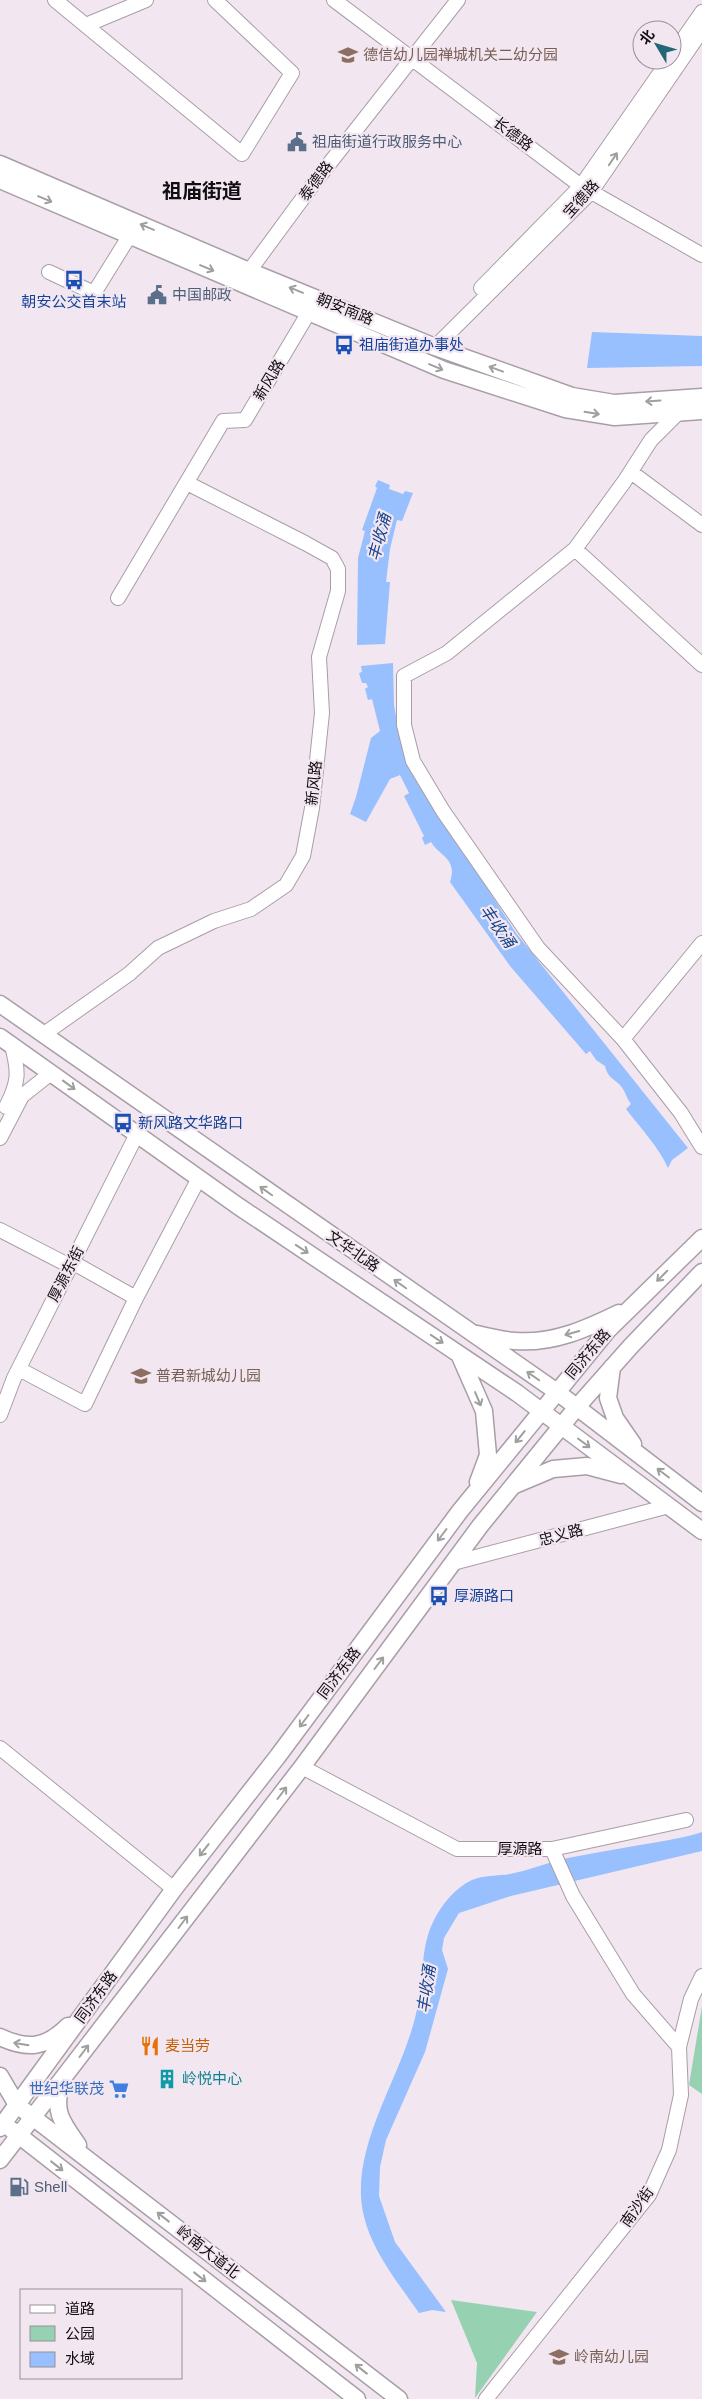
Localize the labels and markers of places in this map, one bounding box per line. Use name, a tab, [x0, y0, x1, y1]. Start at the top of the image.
school or university icon: 德信幼儿园禅城机关二幼分园	[337, 44, 359, 66]
place label: 德信幼儿园禅城机关二幼分园	[363, 46, 558, 63]
public building icon: 祖庙街道行政服务中心	[286, 131, 308, 153]
place label: 祖庙街道行政服务中心	[312, 133, 462, 150]
bus stop icon: 朝安公交首末站	[63, 269, 85, 291]
public building icon: 中国邮政	[146, 284, 168, 306]
place label: 中国邮政	[172, 286, 232, 303]
place label: 朝安公交首末站	[21, 293, 127, 310]
bus stop icon: 祖庙街道办事处	[333, 334, 355, 356]
place label: 祖庙街道办事处	[359, 336, 464, 353]
bus stop icon: 新风路文华路口	[112, 1112, 134, 1134]
place label: 新风路文华路口	[138, 1114, 243, 1131]
school or university icon: 普君新城幼儿园	[130, 1365, 152, 1387]
place label: 普君新城幼儿园	[156, 1367, 261, 1384]
bus stop icon: 厚源路口	[428, 1585, 450, 1607]
place label: 厚源路口	[454, 1587, 514, 1604]
restaurant icon: 麦当劳	[139, 2035, 161, 2057]
place label: 麦当劳	[165, 2037, 210, 2054]
building icon: 岭悦中心	[156, 2068, 178, 2090]
place label: 岭悦中心	[182, 2070, 242, 2087]
supermarket icon: 世纪华联茂	[108, 2078, 130, 2100]
place label: 世纪华联茂	[29, 2080, 104, 2097]
fuel station icon: Shell	[8, 2176, 30, 2198]
place label: Shell	[34, 2178, 67, 2195]
school or university icon: 岭南幼儿园	[548, 2346, 570, 2368]
place label: 岭南幼儿园	[574, 2348, 649, 2365]

